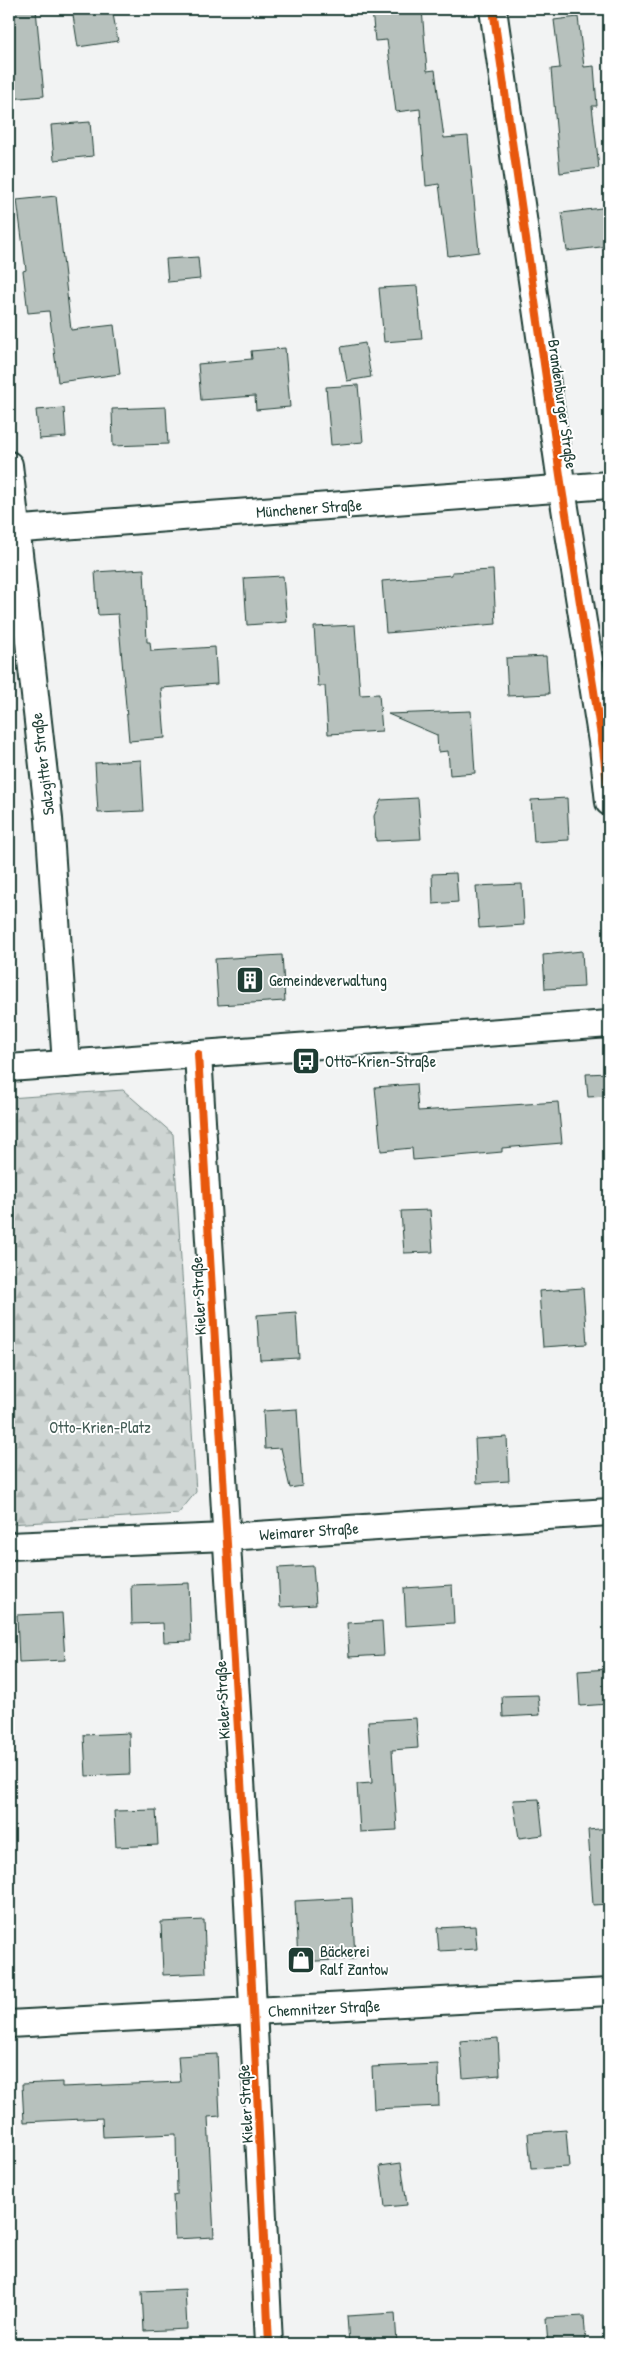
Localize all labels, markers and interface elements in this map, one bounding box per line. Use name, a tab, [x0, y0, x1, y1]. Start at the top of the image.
street label: Brandenburger Straße	[543, 338, 583, 471]
street label: Münchener Straße	[255, 493, 363, 523]
street label: Salzgitter Straße	[25, 711, 59, 816]
building icon: Gemeindeverwaltung	[235, 965, 265, 995]
place label: Gemeindeverwaltung	[269, 969, 387, 991]
bus stop icon: Otto-Krien-Straße	[291, 1046, 321, 1076]
place label: Otto-Krien-Straße	[325, 1050, 437, 1072]
street label: Kieler Straße	[185, 1255, 211, 1336]
park label: Otto-Krien-Platz	[49, 1416, 151, 1438]
street label: Weimarer Straße	[259, 1517, 360, 1545]
street label: Kieler Straße	[209, 1659, 235, 1740]
place label: Bäckerei Ralf Zantow	[320, 1940, 388, 1980]
shop icon: Bäckerei Ralf Zantow	[286, 1945, 316, 1975]
street label: Chemnitzer Straße	[267, 1994, 381, 2022]
street label: Kieler Straße	[232, 2063, 258, 2144]

